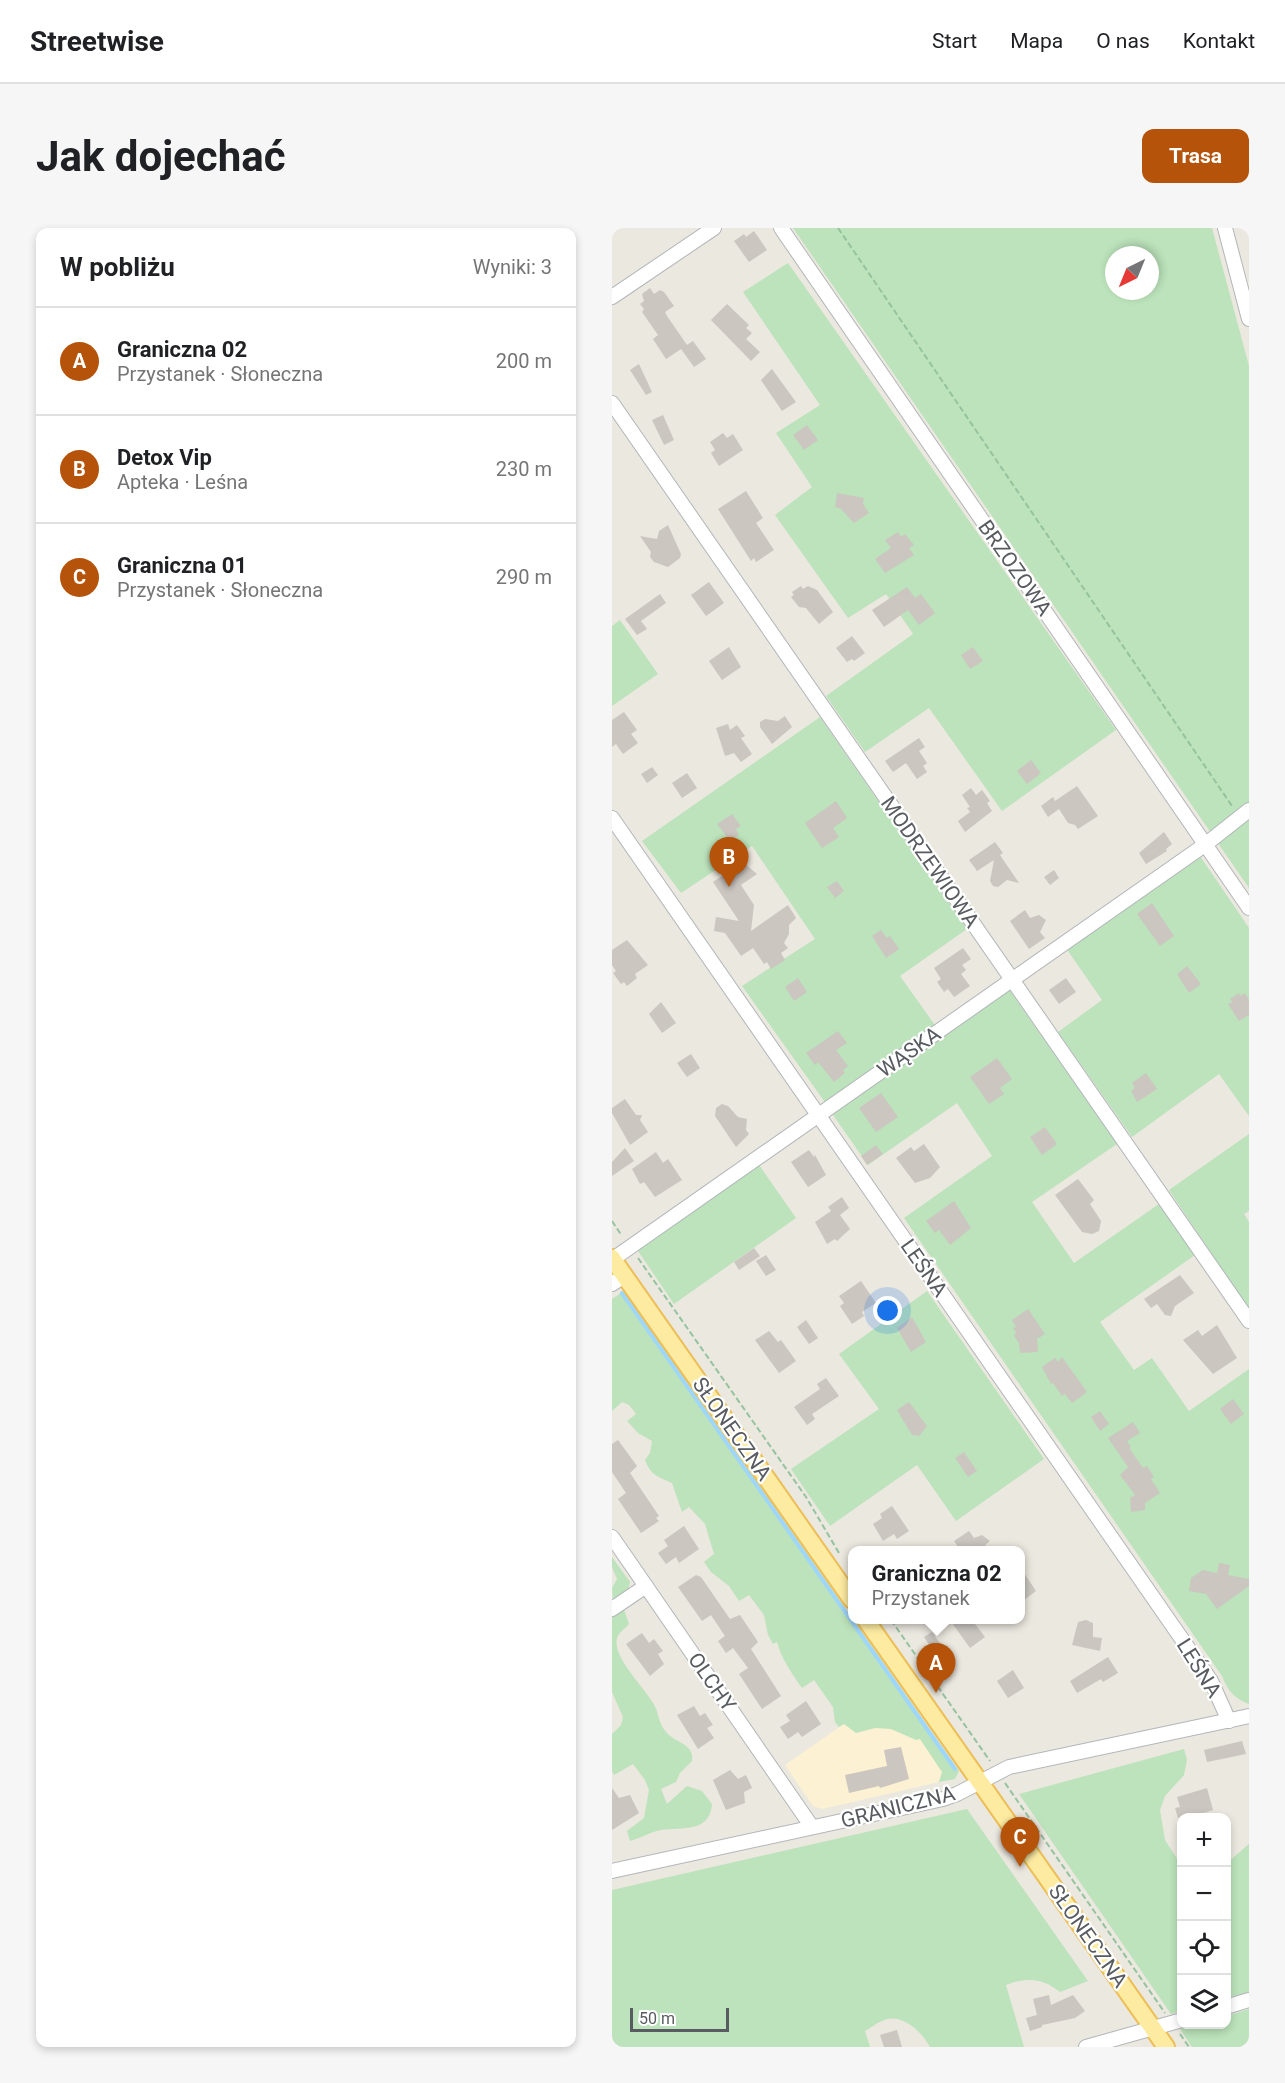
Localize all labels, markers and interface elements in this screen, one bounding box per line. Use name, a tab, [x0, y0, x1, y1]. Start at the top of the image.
text: Streetwise	[30, 25, 164, 58]
text: Start	[932, 29, 977, 53]
text: Mapa	[1010, 29, 1063, 53]
text: O nas	[1096, 29, 1150, 53]
text: Kontakt	[1183, 29, 1255, 53]
button: Trasa	[1142, 129, 1249, 183]
text: Jak dojechać	[36, 132, 286, 181]
north arrow	[1105, 246, 1159, 300]
text: W pobliżu	[60, 252, 175, 282]
text: Wyniki: 3	[473, 255, 552, 279]
text: Graniczna 02	[117, 337, 247, 362]
text: A	[73, 349, 86, 373]
text: 200 m	[496, 349, 552, 373]
text: Przystanek · Słoneczna	[117, 362, 323, 386]
text: Detox Vip	[117, 445, 212, 470]
text: B	[73, 457, 86, 481]
text: 230 m	[496, 457, 552, 481]
text: Apteka · Leśna	[117, 470, 248, 494]
street label: BRZOZOWA	[973, 516, 1057, 621]
text: Graniczna 01	[117, 553, 247, 578]
text: C	[73, 565, 86, 589]
text: 290 m	[496, 565, 552, 589]
text: Przystanek · Słoneczna	[117, 578, 323, 602]
street label: MODRZEWIOWA	[876, 792, 984, 932]
pin: B	[710, 838, 748, 887]
street label: WĄSKA	[873, 1022, 945, 1082]
street label: LEŚNA	[896, 1235, 953, 1302]
your location	[873, 1296, 902, 1325]
street label: SŁONECZNA	[688, 1373, 776, 1485]
popup	[848, 1546, 1025, 1624]
text: Graniczna 02	[871, 1561, 1002, 1586]
text: Przystanek	[871, 1586, 970, 1610]
street label: LEŚNA	[1172, 1634, 1226, 1702]
pin: A	[916, 1644, 956, 1693]
street label: OLCHY	[683, 1648, 741, 1716]
street label: GRANICZNA	[838, 1781, 958, 1833]
map controls	[1177, 1813, 1231, 2029]
button: +	[1177, 1813, 1231, 1867]
pin: C	[1000, 1818, 1040, 1867]
button: −	[1177, 1867, 1231, 1921]
street label: SŁONECZNA	[1044, 1880, 1132, 1992]
button: locate	[1177, 1921, 1231, 1975]
button: layers	[1177, 1975, 1231, 2029]
scale bar	[630, 2005, 729, 2032]
text: 50 m	[639, 2009, 675, 2028]

